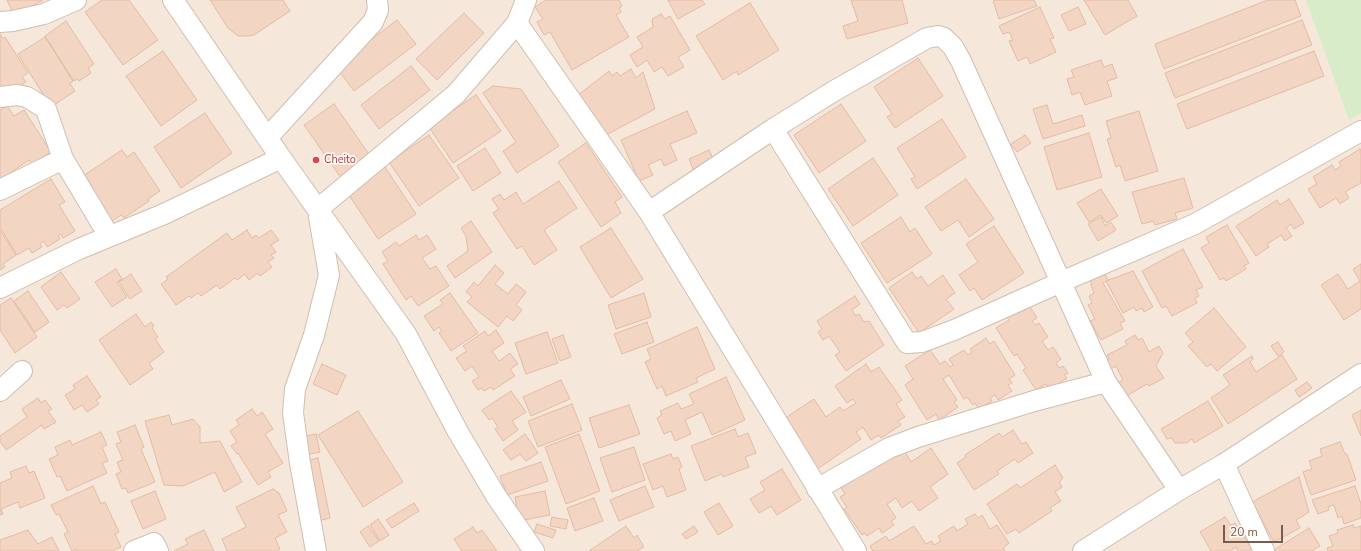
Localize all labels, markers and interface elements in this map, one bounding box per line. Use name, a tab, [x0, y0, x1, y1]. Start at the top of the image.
place label: Cheito	[324, 153, 356, 167]
marker: Cheito	[311, 155, 321, 165]
scale bar	[1225, 517, 1285, 543]
text: 20 m	[1230, 524, 1258, 540]

